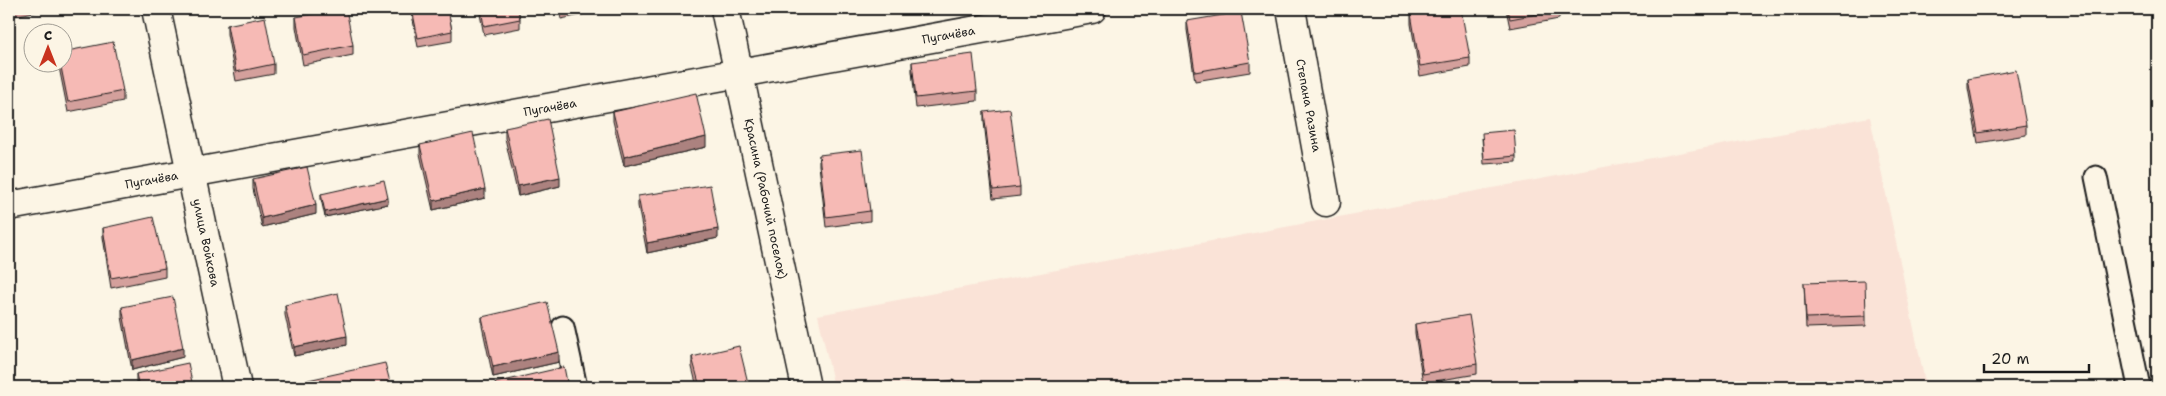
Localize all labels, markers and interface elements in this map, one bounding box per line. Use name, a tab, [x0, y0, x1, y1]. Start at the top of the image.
north arrow	[22, 22, 72, 72]
street label: Пугачёва	[921, 22, 977, 48]
text: С	[44, 26, 52, 44]
street label: Степана Разина	[1292, 58, 1325, 154]
street label: Пугачёва	[522, 95, 578, 120]
street label: Красина (Рабочий поселок)	[741, 117, 791, 281]
street label: Пугачёва	[124, 167, 180, 193]
street label: улица Войкова	[189, 197, 223, 289]
scale bar	[1984, 341, 2088, 373]
text: 20 m	[1991, 349, 2030, 369]

